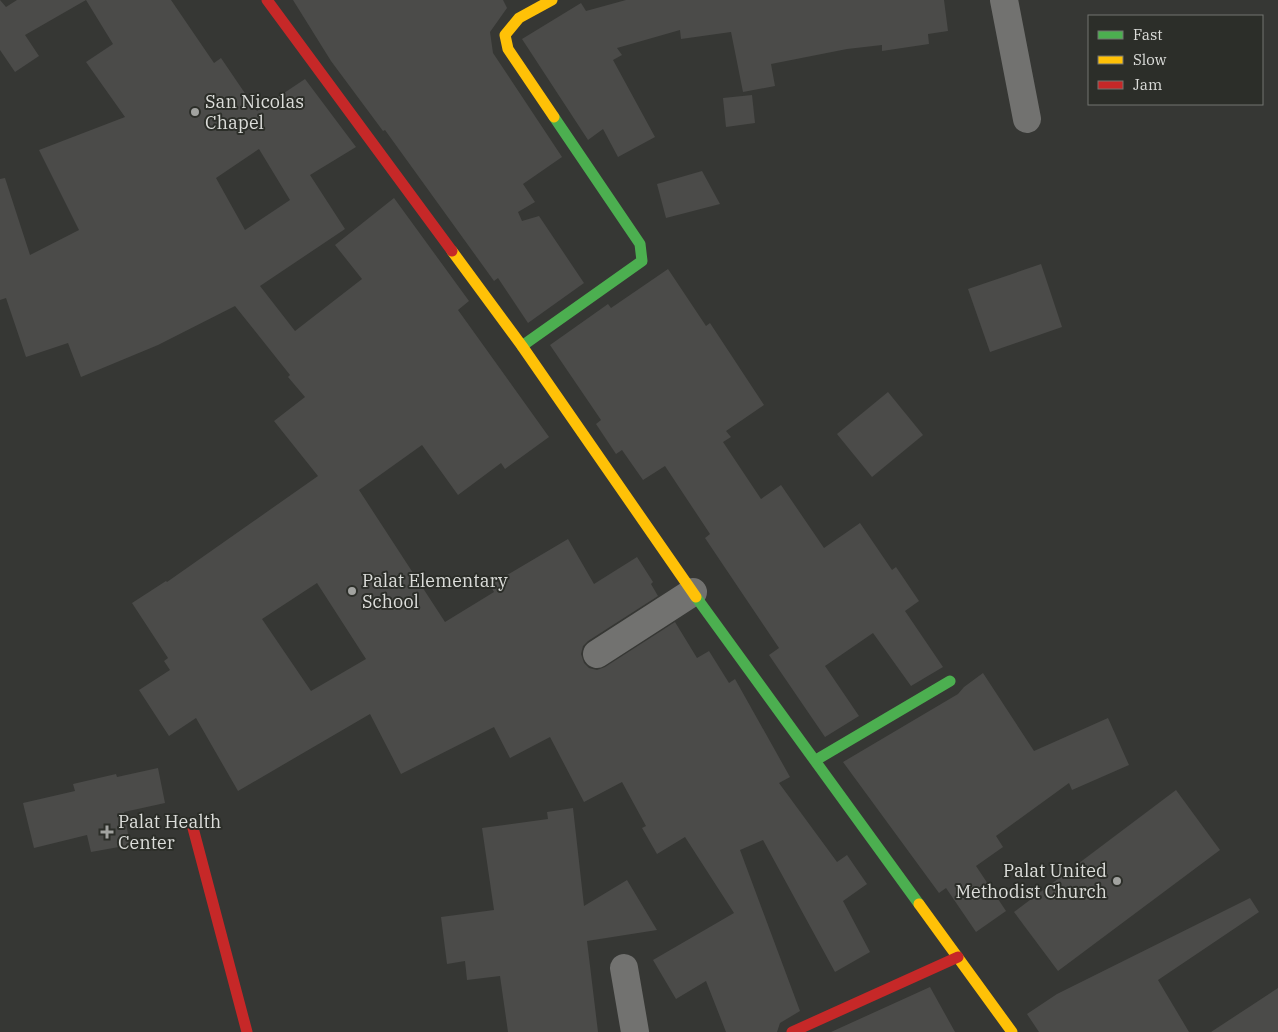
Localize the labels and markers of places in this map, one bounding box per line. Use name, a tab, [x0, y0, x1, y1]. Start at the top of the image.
place label: San Nicolas Chapel	[205, 90, 304, 134]
marker: San Nicolas Chapel	[189, 106, 201, 118]
place label: Palat Elementary School	[362, 569, 508, 613]
marker: Palat Elementary School	[346, 585, 358, 597]
place label: Palat Health Center	[118, 810, 221, 854]
marker: Palat Health Center	[100, 825, 114, 839]
place label: Palat United Methodist Church	[955, 859, 1107, 903]
marker: Palat United Methodist Church	[1111, 875, 1123, 887]

